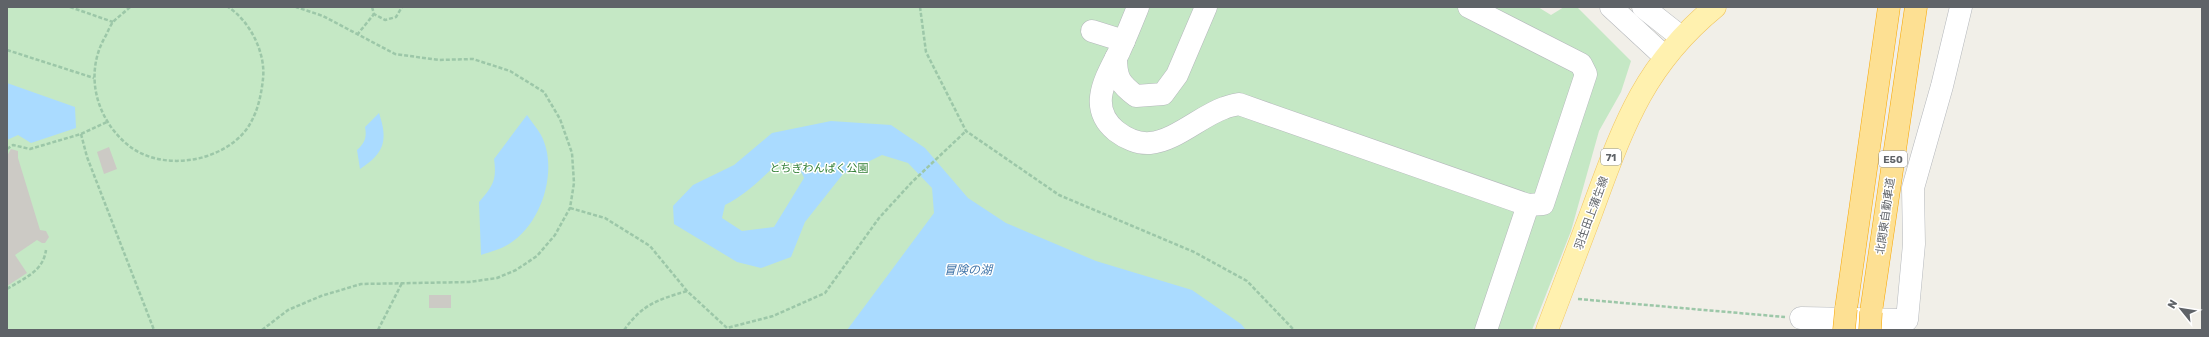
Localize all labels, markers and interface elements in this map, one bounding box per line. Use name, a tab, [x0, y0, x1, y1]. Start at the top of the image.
road number: 71	[1601, 149, 1621, 165]
road number: E50	[1879, 151, 1907, 167]
park label: とちぎわんぱく公園	[770, 162, 869, 175]
street label: 羽生田上蒲生線	[1572, 175, 1611, 252]
street label: 北関東自動車道	[1874, 177, 1897, 255]
water label: 冒険の湖	[944, 263, 994, 277]
north arrow	[2161, 289, 2201, 329]
text: N	[2165, 298, 2180, 311]

